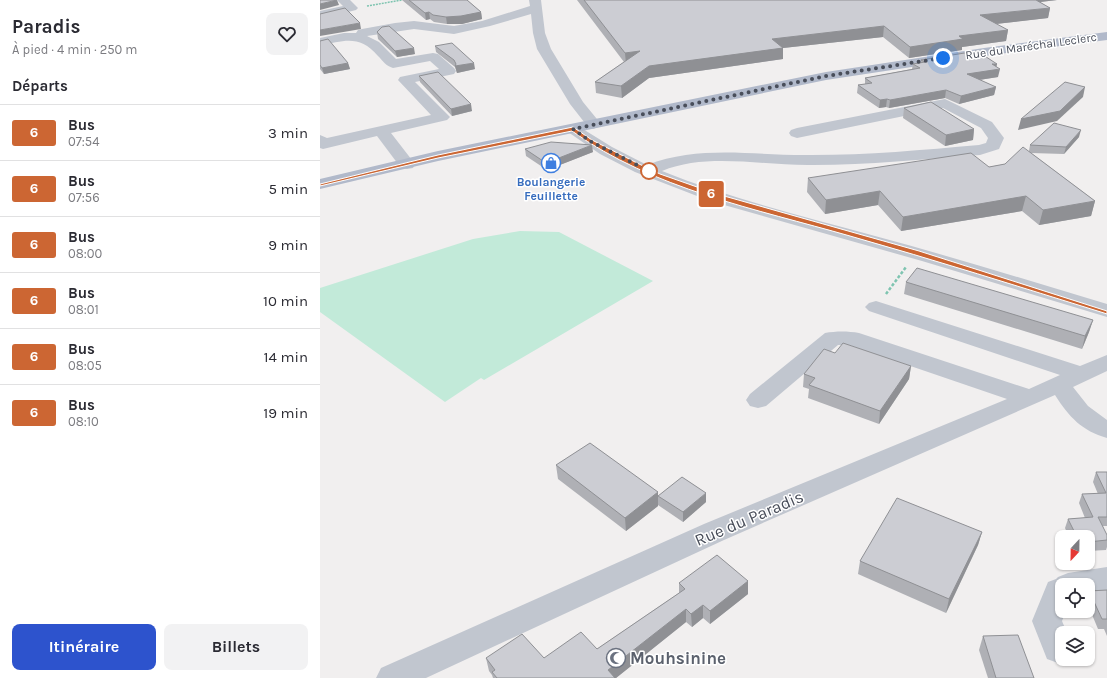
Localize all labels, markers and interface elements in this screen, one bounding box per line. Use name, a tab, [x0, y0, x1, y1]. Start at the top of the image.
button: heart	[266, 13, 308, 55]
text: Paradis	[12, 16, 81, 38]
street label: Rue du Maréchal Leclerc	[964, 30, 1098, 62]
text: À pied · 4 min · 250 m	[12, 42, 137, 57]
your location	[933, 48, 953, 68]
text: Départs	[12, 77, 68, 95]
text: Bus	[68, 116, 95, 134]
text: 6	[30, 124, 38, 141]
text: 3 min	[268, 124, 308, 142]
text: 07:54	[68, 134, 99, 149]
shop icon: Boulangerie Feuillette	[540, 152, 562, 174]
unlabelled marker	[640, 162, 658, 180]
text: Bus	[68, 172, 95, 190]
place label: Boulangerie Feuillette	[517, 175, 585, 203]
text: 6	[30, 180, 38, 197]
text: 5 min	[268, 180, 308, 198]
line badge: 6	[698, 181, 724, 207]
text: 6	[707, 185, 715, 202]
text: 07:56	[68, 190, 100, 205]
text: Bus	[68, 228, 95, 246]
text: 6	[30, 236, 38, 253]
text: 9 min	[268, 236, 308, 254]
text: 08:00	[68, 246, 102, 261]
text: Bus	[68, 284, 95, 302]
text: 6	[30, 292, 38, 309]
text: 10 min	[263, 292, 308, 310]
text: 08:01	[68, 302, 99, 317]
text: Bus	[68, 340, 95, 358]
text: 6	[30, 348, 38, 365]
text: 14 min	[264, 348, 308, 366]
text: 08:05	[68, 358, 102, 373]
text: Bus	[68, 396, 95, 414]
text: 6	[30, 404, 38, 421]
text: 19 min	[263, 404, 308, 422]
text: 08:10	[68, 414, 99, 429]
street label: Rue du Paradis	[692, 486, 806, 550]
north arrow	[1055, 530, 1095, 570]
map controls	[1055, 530, 1095, 666]
button: locate	[1055, 578, 1095, 618]
button: Itinéraire	[12, 624, 156, 670]
button: Billets	[164, 624, 308, 670]
button: layers	[1055, 626, 1095, 666]
mosque icon: Mouhsinine	[605, 647, 627, 669]
place label: Mouhsinine	[630, 648, 726, 668]

